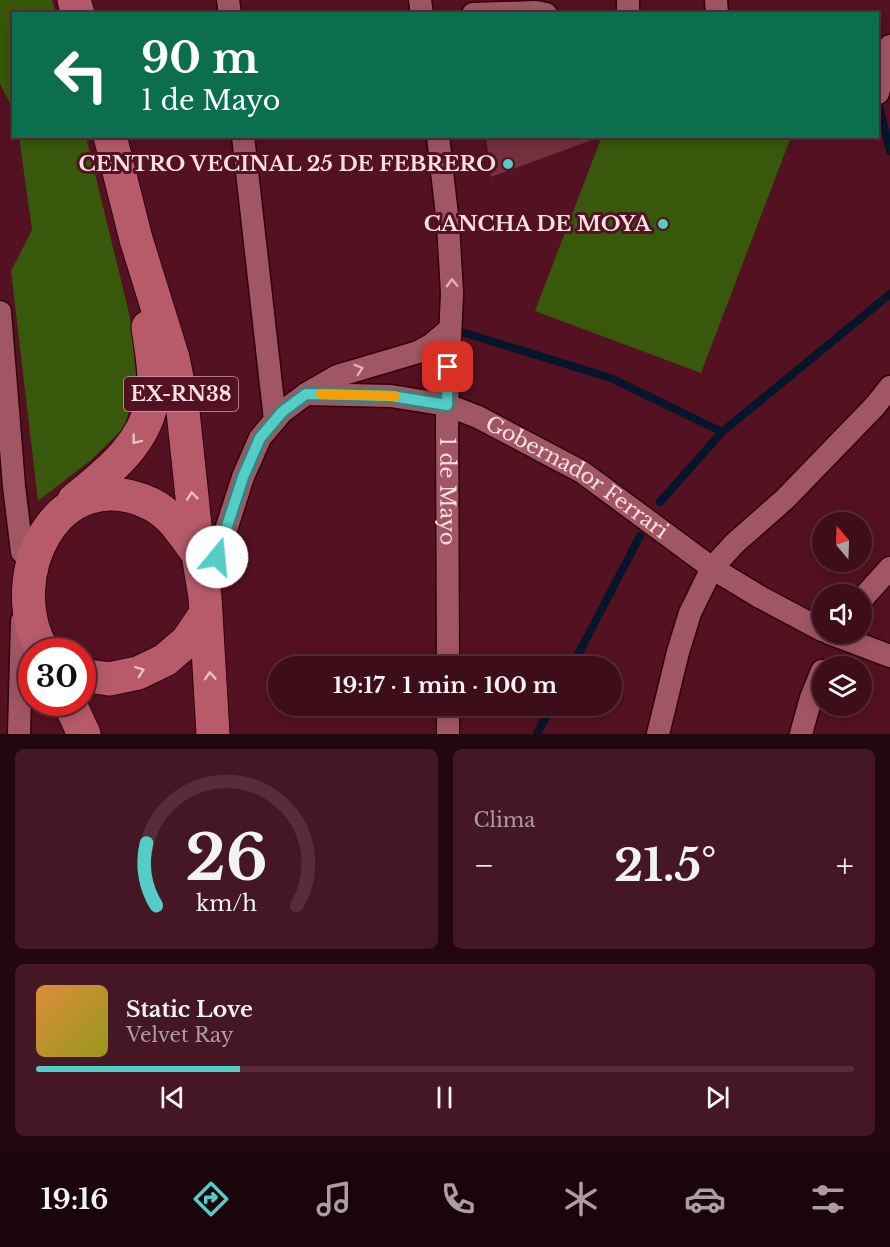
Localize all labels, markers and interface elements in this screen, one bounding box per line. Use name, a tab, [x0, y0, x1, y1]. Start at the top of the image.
text: 90 m	[141, 32, 259, 84]
icon: left	[42, 36, 120, 114]
text: 1 de Mayo	[141, 84, 280, 117]
place label: CENTRO VECINAL 25 DE FEBRERO	[78, 151, 496, 177]
marker: CENTRO VECINAL 25 DE FEBRERO	[501, 157, 515, 171]
place label: CANCHA DE MOYA	[424, 211, 652, 237]
marker: CANCHA DE MOYA	[656, 217, 670, 231]
one-way arrow	[445, 279, 458, 288]
pin	[422, 341, 473, 392]
icon: arrive	[431, 350, 464, 383]
one-way arrow	[353, 364, 364, 376]
road number: EX-RN38	[124, 377, 238, 411]
street label: Gobernador Ferrari	[481, 410, 674, 544]
one-way arrow	[132, 433, 143, 444]
street label: 1 de Mayo	[434, 437, 461, 545]
one-way arrow	[186, 491, 199, 500]
north arrow	[812, 512, 872, 572]
map controls	[812, 512, 872, 716]
position arrow	[185, 525, 249, 589]
button: sound	[812, 584, 872, 644]
speed limit sign: 30	[18, 638, 96, 716]
button: layers	[812, 656, 872, 716]
one-way arrow	[134, 666, 144, 679]
one-way arrow	[203, 671, 216, 680]
text: 19:17 · 1 min · 100 m	[333, 672, 557, 699]
text: Clima	[474, 808, 535, 832]
text: 26	[185, 819, 268, 897]
text: 21.5°	[614, 837, 716, 893]
text: −	[474, 845, 494, 886]
text: +	[836, 845, 854, 886]
text: km/h	[196, 890, 257, 917]
text: Static Love	[126, 996, 253, 1023]
text: Velvet Ray	[126, 1023, 234, 1047]
icon: previous	[156, 1081, 189, 1114]
icon: pause	[428, 1081, 461, 1114]
icon: next	[701, 1081, 734, 1114]
icon: directions	[190, 1178, 232, 1220]
icon: music	[313, 1178, 355, 1220]
icon: phone	[437, 1178, 479, 1220]
icon: climate	[560, 1178, 602, 1220]
icon: car	[684, 1178, 726, 1220]
icon: filters	[807, 1178, 849, 1220]
text: 19:16	[41, 1183, 108, 1216]

